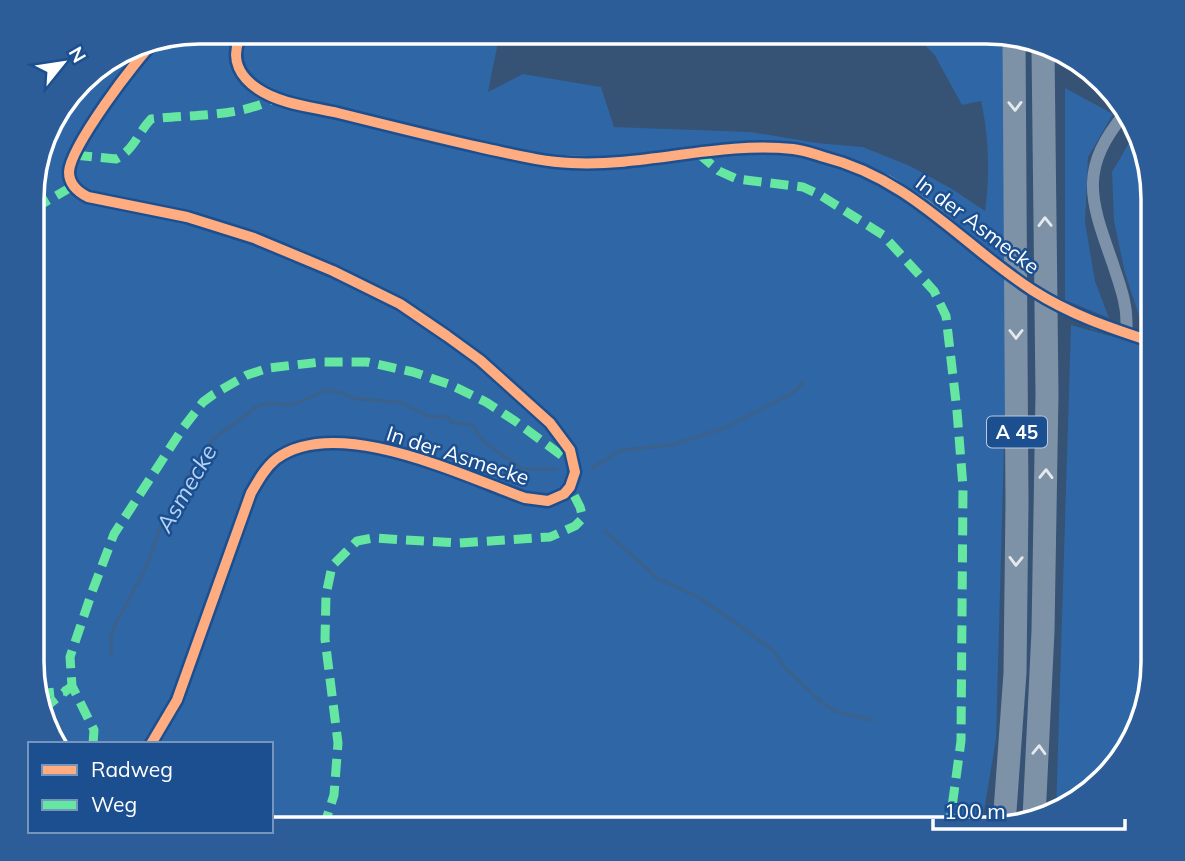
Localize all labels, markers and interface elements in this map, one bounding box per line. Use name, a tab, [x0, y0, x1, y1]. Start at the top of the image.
north arrow	[28, 28, 98, 98]
text: N	[64, 42, 92, 67]
one-way arrow	[1007, 102, 1023, 112]
street label: In der Asmecke	[911, 169, 1045, 279]
one-way arrow	[1037, 216, 1053, 227]
one-way arrow	[1008, 329, 1024, 340]
road number: A 45	[987, 416, 1047, 448]
street label: In der Asmecke	[383, 420, 533, 490]
water label: Asmecke	[149, 439, 223, 538]
one-way arrow	[1038, 468, 1053, 479]
one-way arrow	[1009, 556, 1024, 567]
legend	[28, 742, 273, 833]
one-way arrow	[1031, 745, 1046, 756]
text: Radweg	[91, 756, 173, 782]
scale bar	[933, 788, 1126, 832]
text: Weg	[91, 791, 137, 817]
text: 100 m	[944, 798, 1006, 824]

